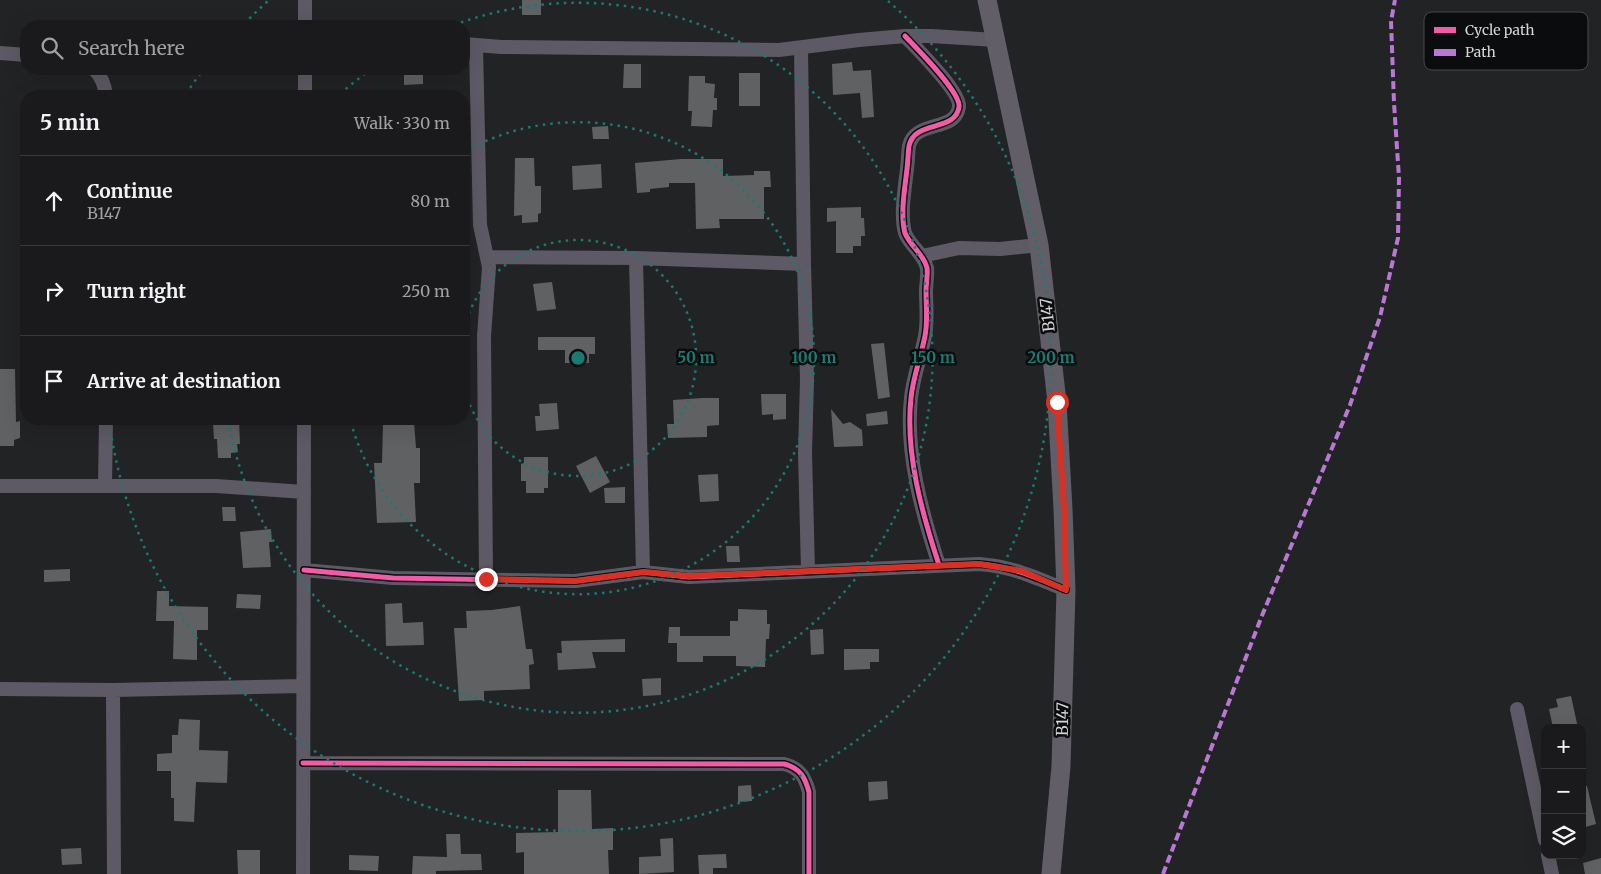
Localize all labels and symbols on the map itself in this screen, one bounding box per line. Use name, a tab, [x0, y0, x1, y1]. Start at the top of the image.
legend	[1424, 12, 1588, 70]
text: Cycle path	[1465, 21, 1535, 39]
text: Path	[1465, 43, 1496, 61]
street label: B147	[1035, 297, 1059, 333]
text: 50 m	[677, 348, 715, 367]
text: 100 m	[792, 348, 836, 367]
text: 150 m	[911, 348, 955, 367]
text: 200 m	[1027, 348, 1075, 367]
centre of rings	[569, 349, 587, 367]
route start	[1046, 391, 1069, 414]
route end	[475, 568, 498, 591]
street label: B147	[1052, 702, 1072, 736]

